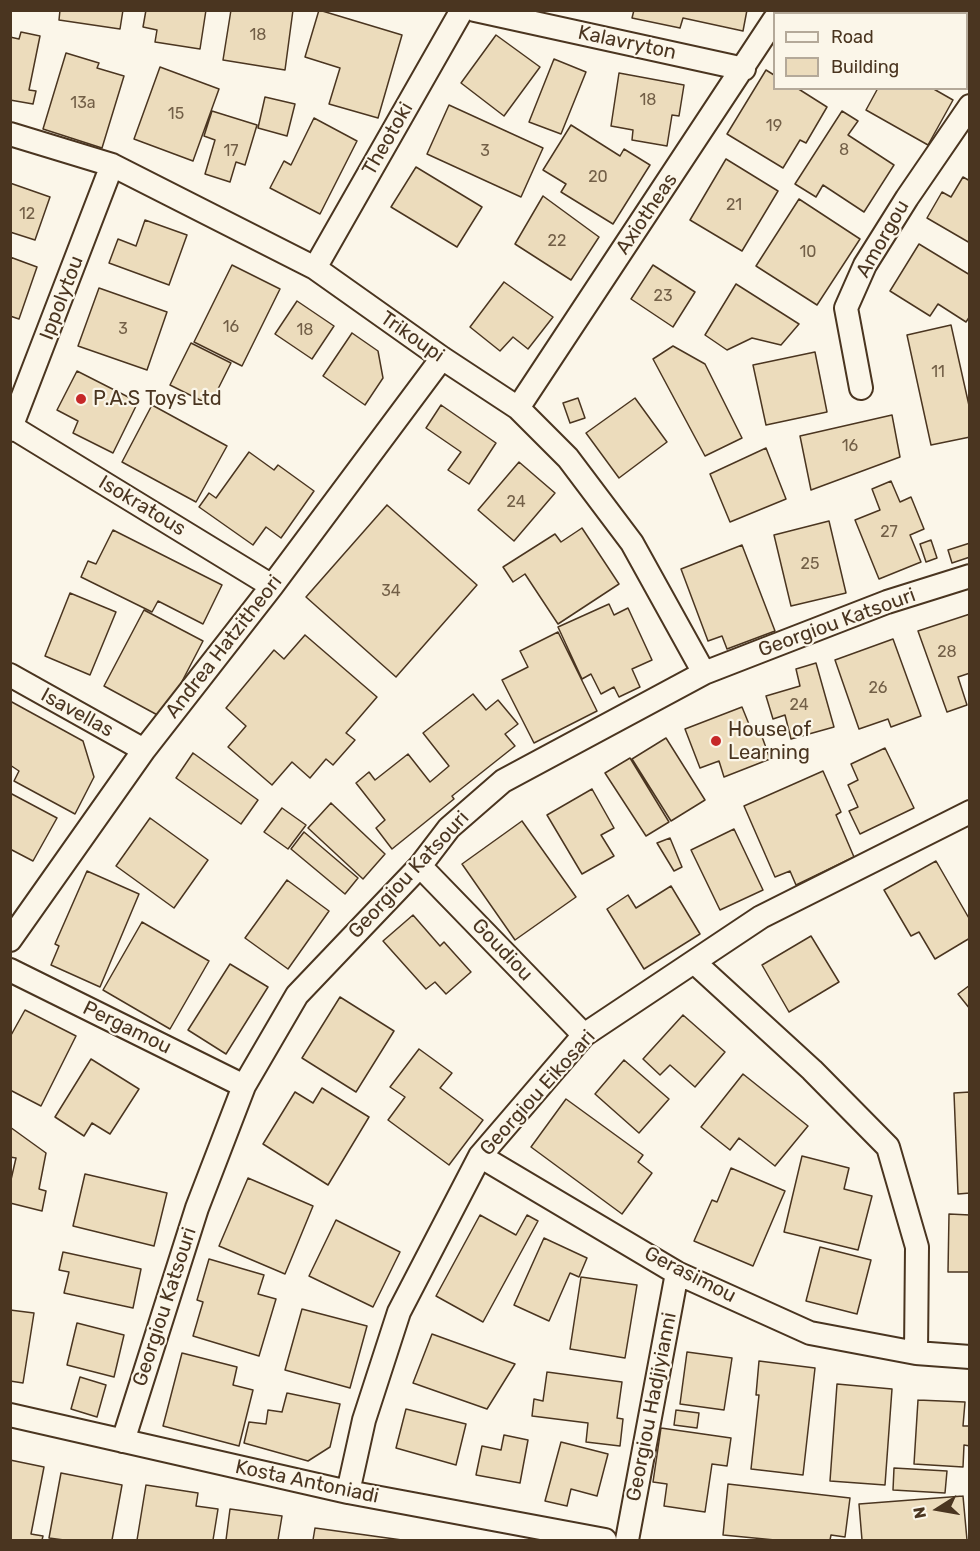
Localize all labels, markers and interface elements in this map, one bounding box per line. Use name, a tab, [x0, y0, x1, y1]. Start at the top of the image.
legend	[773, 12, 968, 90]
street label: Kalavryton	[576, 21, 678, 65]
house number: 18	[249, 25, 267, 45]
text: Road	[831, 26, 874, 48]
text: Building	[831, 56, 899, 78]
house number: 18	[639, 90, 657, 110]
house number: 13a	[70, 93, 96, 113]
street label: Theotoki	[358, 98, 418, 180]
house number: 15	[168, 104, 184, 124]
house number: 19	[766, 116, 782, 136]
house number: 8	[839, 140, 849, 160]
house number: 17	[223, 141, 239, 161]
house number: 3	[480, 141, 490, 161]
house number: 20	[588, 167, 608, 187]
street label: Axiotheas	[611, 169, 683, 259]
house number: 21	[726, 195, 742, 215]
street label: Amorgou	[851, 196, 915, 282]
house number: 12	[19, 204, 35, 224]
house number: 22	[548, 231, 566, 251]
house number: 10	[799, 242, 817, 262]
street label: Ippolytou	[35, 253, 89, 343]
house number: 23	[653, 286, 673, 306]
street label: Trikoupi	[375, 306, 449, 368]
house number: 16	[223, 317, 239, 337]
house number: 3	[118, 319, 128, 339]
house number: 18	[296, 320, 314, 340]
house number: 11	[931, 362, 945, 382]
place label: P.A.S Toys Ltd	[93, 387, 222, 411]
marker: P.A.S Toys Ltd	[74, 392, 88, 406]
house number: 16	[842, 436, 858, 456]
street label: Isokratous	[94, 471, 190, 541]
house number: 24	[506, 492, 526, 512]
house number: 27	[880, 522, 898, 542]
house number: 25	[801, 554, 819, 574]
street label: Andrea Hatzitheori	[161, 571, 287, 723]
house number: 34	[381, 581, 401, 601]
street label: Georgiou Katsouri	[755, 583, 919, 663]
house number: 28	[937, 642, 957, 662]
house number: 26	[868, 678, 888, 698]
street label: Isavellas	[36, 683, 118, 743]
house number: 24	[789, 695, 809, 715]
place label: House of Learning	[728, 718, 811, 765]
marker: House of Learning	[709, 734, 723, 748]
street label: Georgiou Katsouri	[344, 806, 474, 944]
street label: Goudiou	[466, 914, 538, 986]
street label: Pergamou	[79, 996, 175, 1060]
street label: Georgiou Eikosari	[475, 1025, 601, 1161]
street label: Georgiou Katsouri	[128, 1225, 202, 1389]
street label: Gerasimou	[640, 1242, 740, 1308]
street label: Georgiou Hadjiyianni	[622, 1310, 682, 1504]
street label: Kosta Antoniadi	[233, 1455, 381, 1509]
north arrow	[908, 1479, 968, 1539]
text: N	[909, 1505, 930, 1520]

